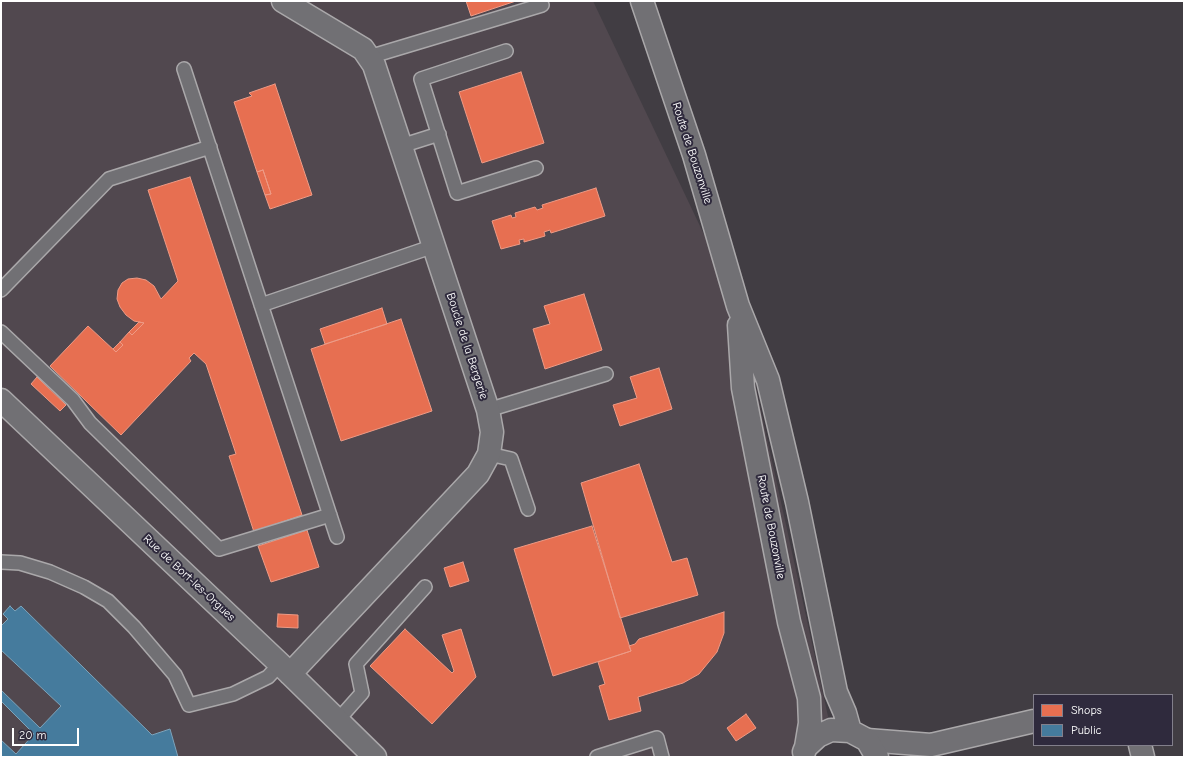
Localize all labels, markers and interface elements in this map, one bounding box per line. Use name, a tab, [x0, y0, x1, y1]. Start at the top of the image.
street label: Route de Bouzonville	[669, 100, 715, 206]
street label: Boucle de la Bergerie	[443, 291, 491, 401]
street label: Route de Bouzonville	[754, 474, 788, 580]
street label: Rue de Bort-les-Orgues	[140, 532, 238, 624]
legend	[1033, 694, 1173, 746]
text: Shops	[1071, 703, 1102, 717]
scale bar	[14, 720, 81, 746]
text: Public	[1071, 723, 1101, 737]
text: 20 m	[19, 728, 47, 742]

